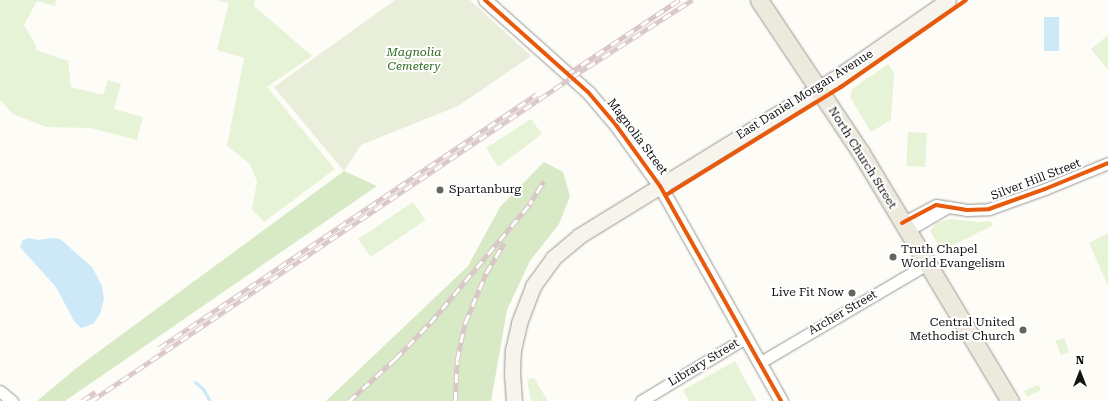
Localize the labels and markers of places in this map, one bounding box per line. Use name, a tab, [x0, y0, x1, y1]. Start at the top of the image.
place label: Spartanburg	[449, 183, 521, 197]
marker: Spartanburg	[434, 184, 446, 196]
place label: Truth Chapel World Evangelism	[901, 243, 1005, 271]
marker: Truth Chapel World Evangelism	[888, 252, 898, 262]
place label: Live Fit Now	[771, 286, 844, 300]
marker: Live Fit Now	[847, 288, 857, 298]
place label: Central United Methodist Church	[910, 316, 1015, 344]
marker: Central United Methodist Church	[1018, 325, 1028, 335]

